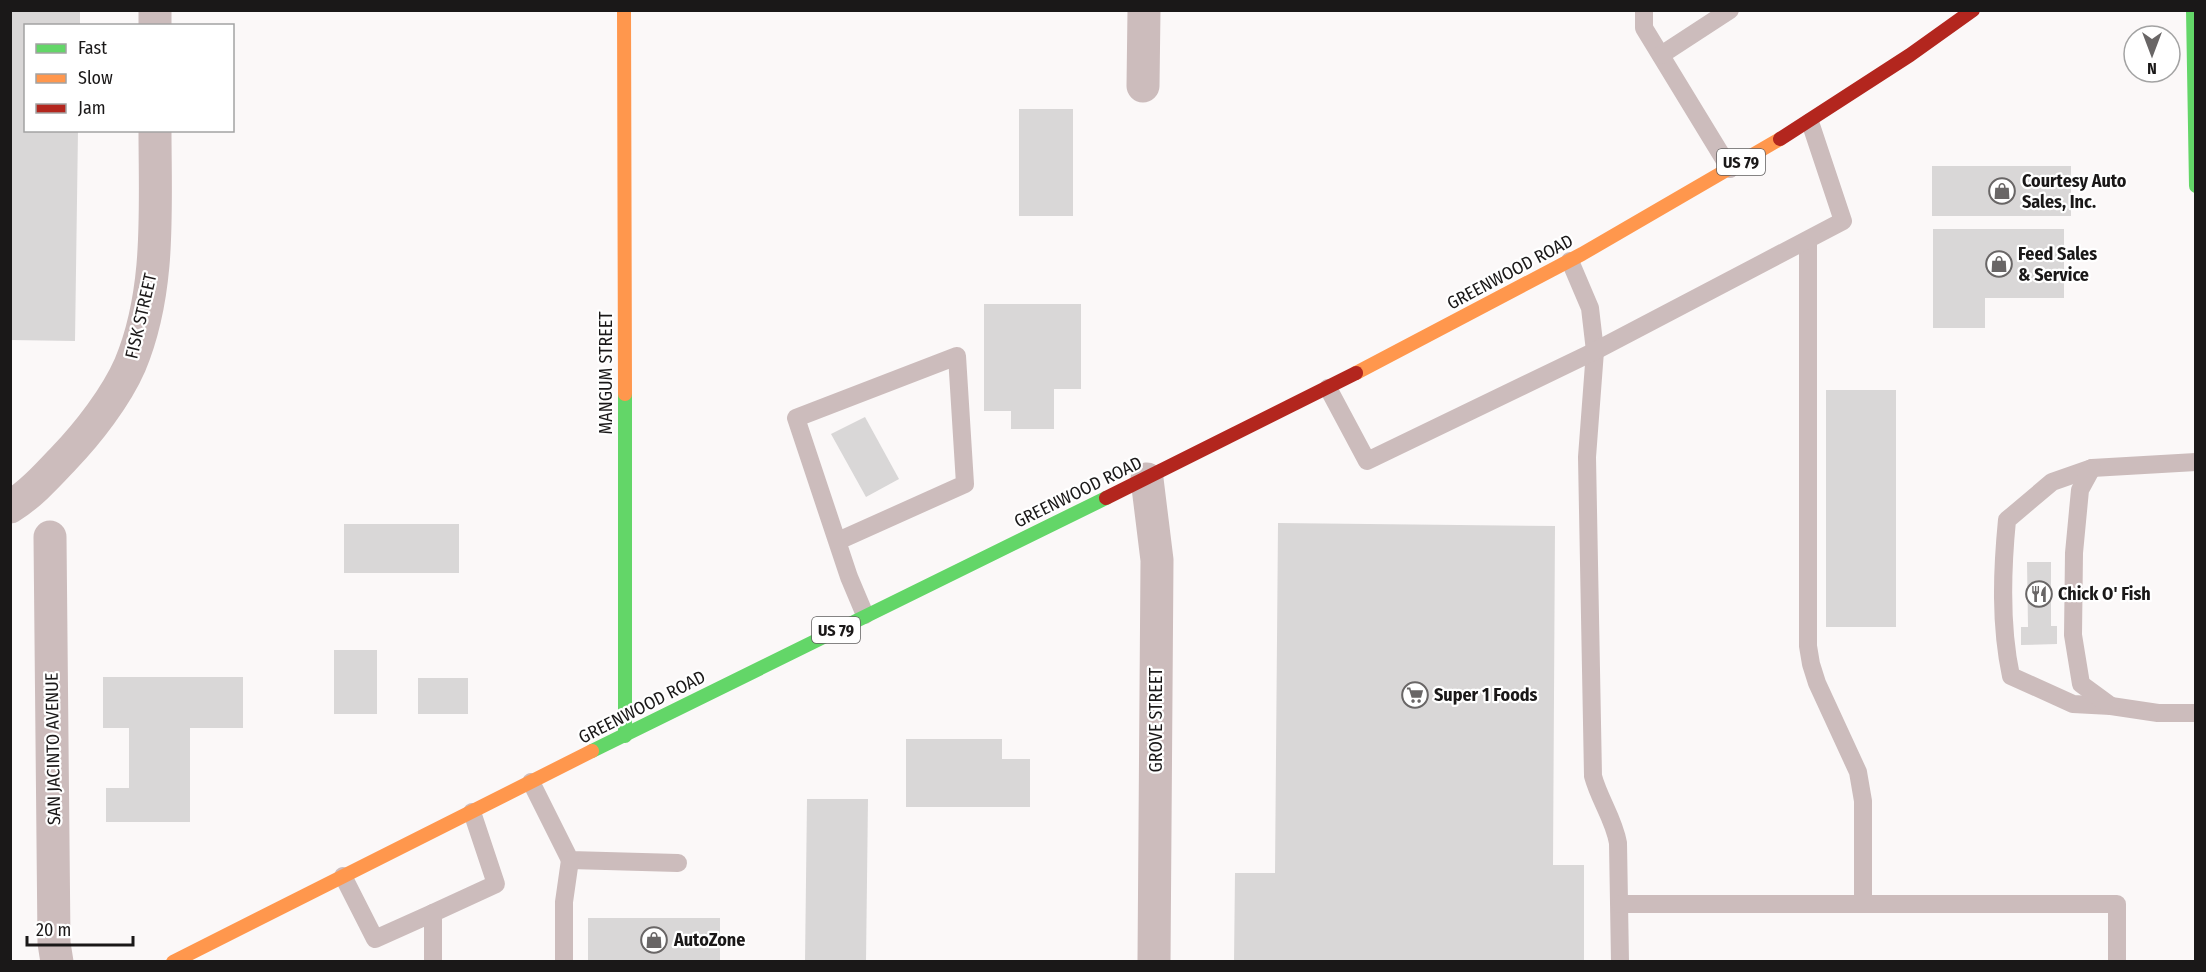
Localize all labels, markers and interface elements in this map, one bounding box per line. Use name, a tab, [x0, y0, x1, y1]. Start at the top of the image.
legend	[24, 24, 234, 132]
north arrow	[2122, 24, 2182, 84]
text: Fast	[78, 37, 107, 59]
text: N	[2147, 59, 2157, 78]
text: Slow	[78, 67, 113, 89]
text: Jam	[78, 97, 106, 119]
road number: US 79	[1717, 149, 1765, 175]
place label: Courtesy Auto Sales, Inc.	[2022, 170, 2127, 213]
shop icon: Courtesy Auto Sales, Inc.	[1987, 176, 2017, 206]
street label: GREENWOOD ROAD	[1443, 230, 1577, 314]
place label: Feed Sales & Service	[2018, 243, 2097, 286]
shop icon: Feed Sales & Service	[1984, 249, 2014, 279]
street label: FISK STREET	[120, 270, 162, 361]
street label: MANGUM STREET	[595, 311, 617, 435]
street label: GREENWOOD ROAD	[1011, 452, 1145, 532]
restaurant icon: Chick O' Fish	[2024, 579, 2054, 609]
place label: Chick O' Fish	[2058, 583, 2151, 605]
road number: US 79	[812, 617, 860, 643]
street label: GREENWOOD ROAD	[575, 666, 709, 748]
street label: GROVE STREET	[1145, 667, 1167, 772]
street label: SAN JACINTO AVENUE	[41, 673, 65, 825]
supermarket icon: Super 1 Foods	[1400, 680, 1430, 710]
place label: Super 1 Foods	[1434, 684, 1538, 706]
scale bar	[27, 909, 134, 947]
text: 20 m	[36, 919, 71, 941]
shop icon: AutoZone	[639, 925, 669, 955]
place label: AutoZone	[673, 929, 745, 951]

